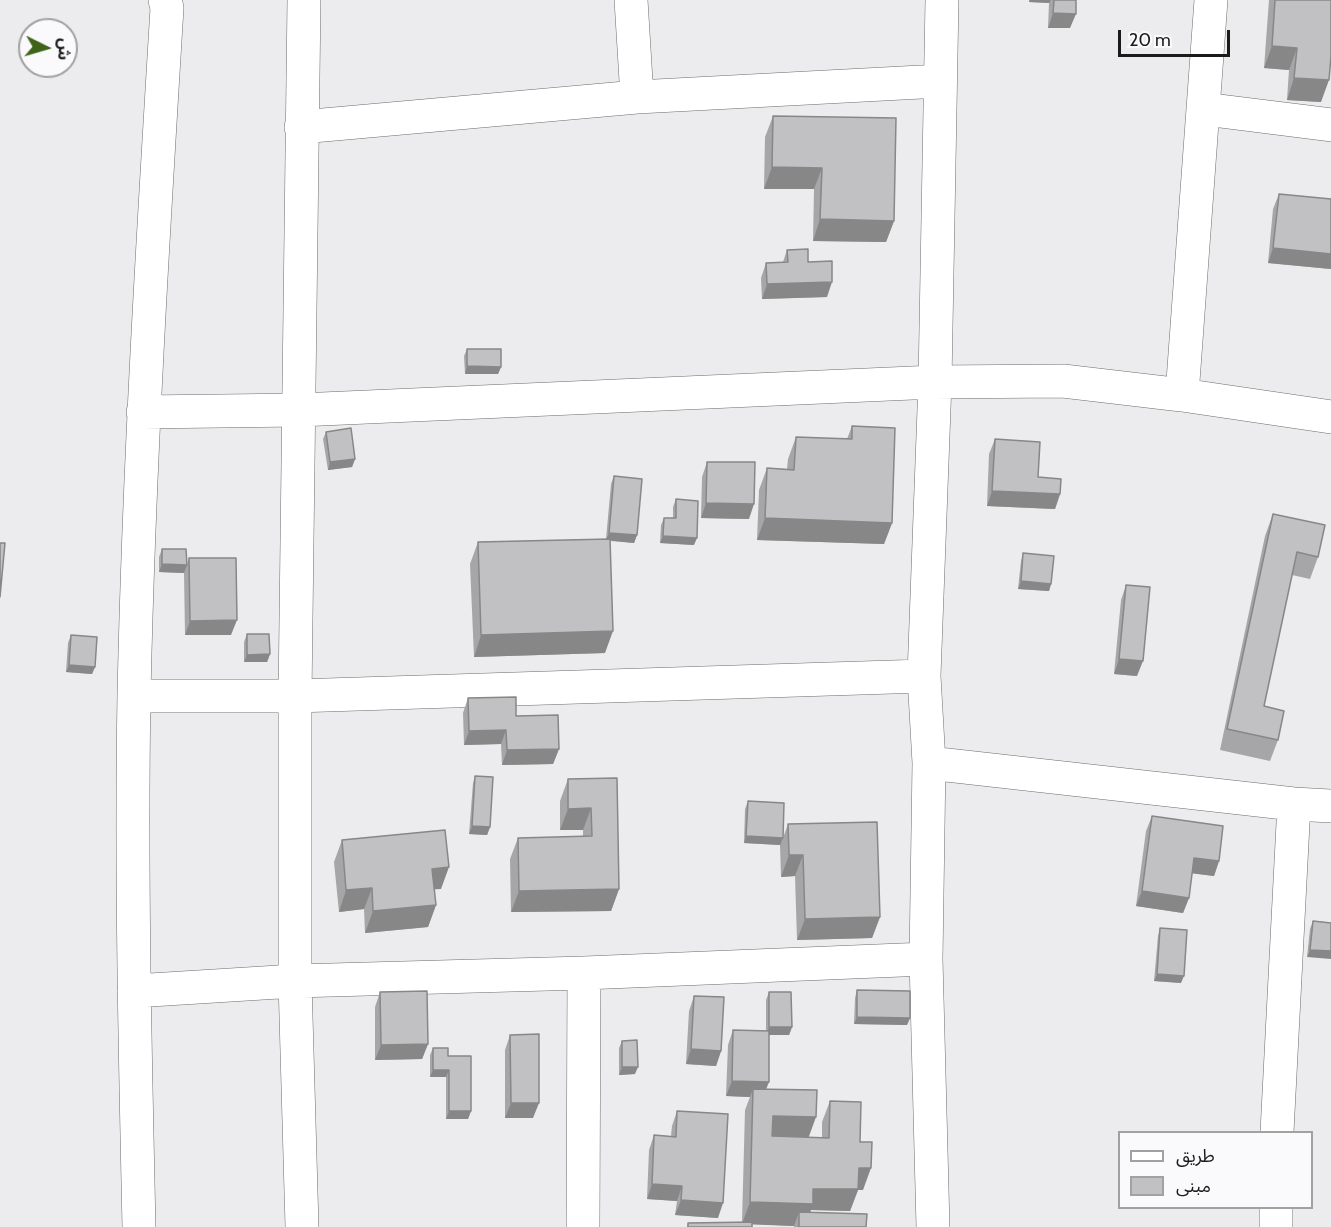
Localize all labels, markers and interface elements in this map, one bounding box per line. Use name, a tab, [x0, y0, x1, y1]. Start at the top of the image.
north arrow	[18, 18, 78, 78]
scale bar	[1121, 18, 1234, 56]
text: 20 m	[1129, 29, 1171, 51]
text: ش	[54, 38, 75, 61]
legend	[1118, 1131, 1313, 1209]
text: طريق	[1176, 1145, 1215, 1167]
text: مبنى	[1176, 1175, 1211, 1197]

